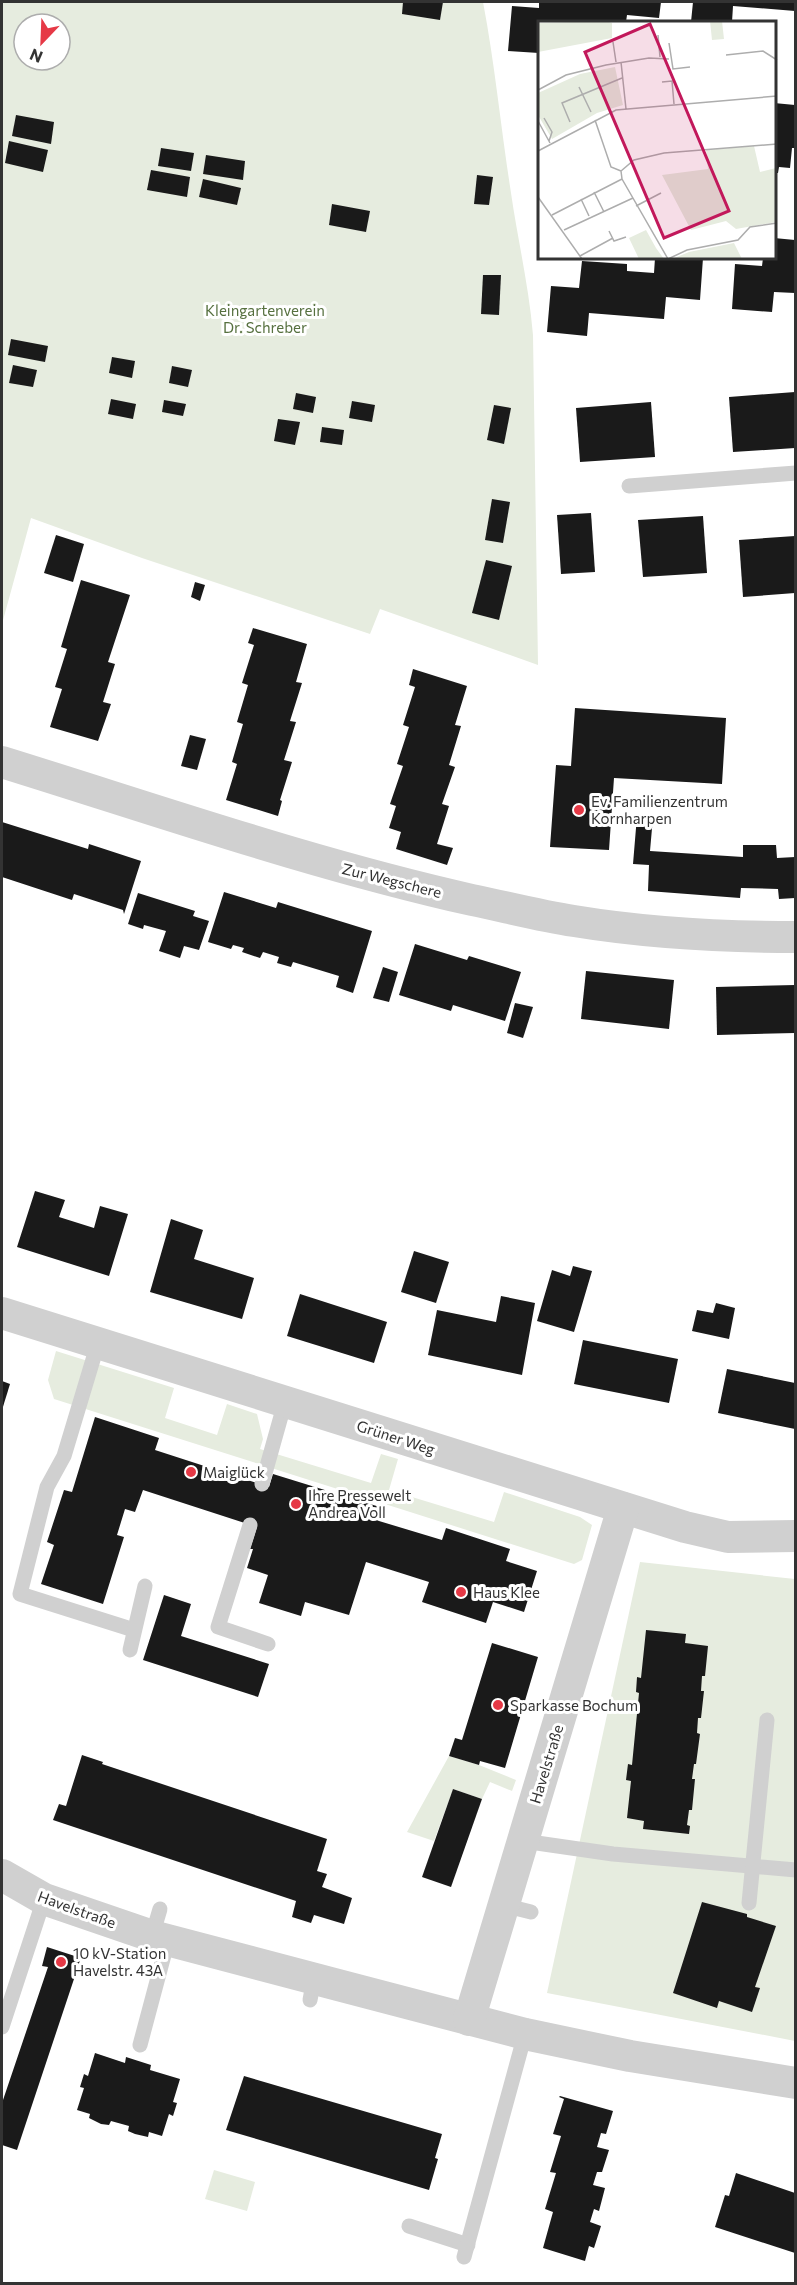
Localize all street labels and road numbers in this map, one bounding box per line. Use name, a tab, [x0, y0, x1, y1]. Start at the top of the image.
street label: Zur Wegschere	[340, 859, 444, 901]
street label: Grüner Weg	[355, 1416, 437, 1458]
street label: Havelstraße	[525, 1722, 567, 1806]
street label: Havelstraße	[36, 1887, 119, 1931]

